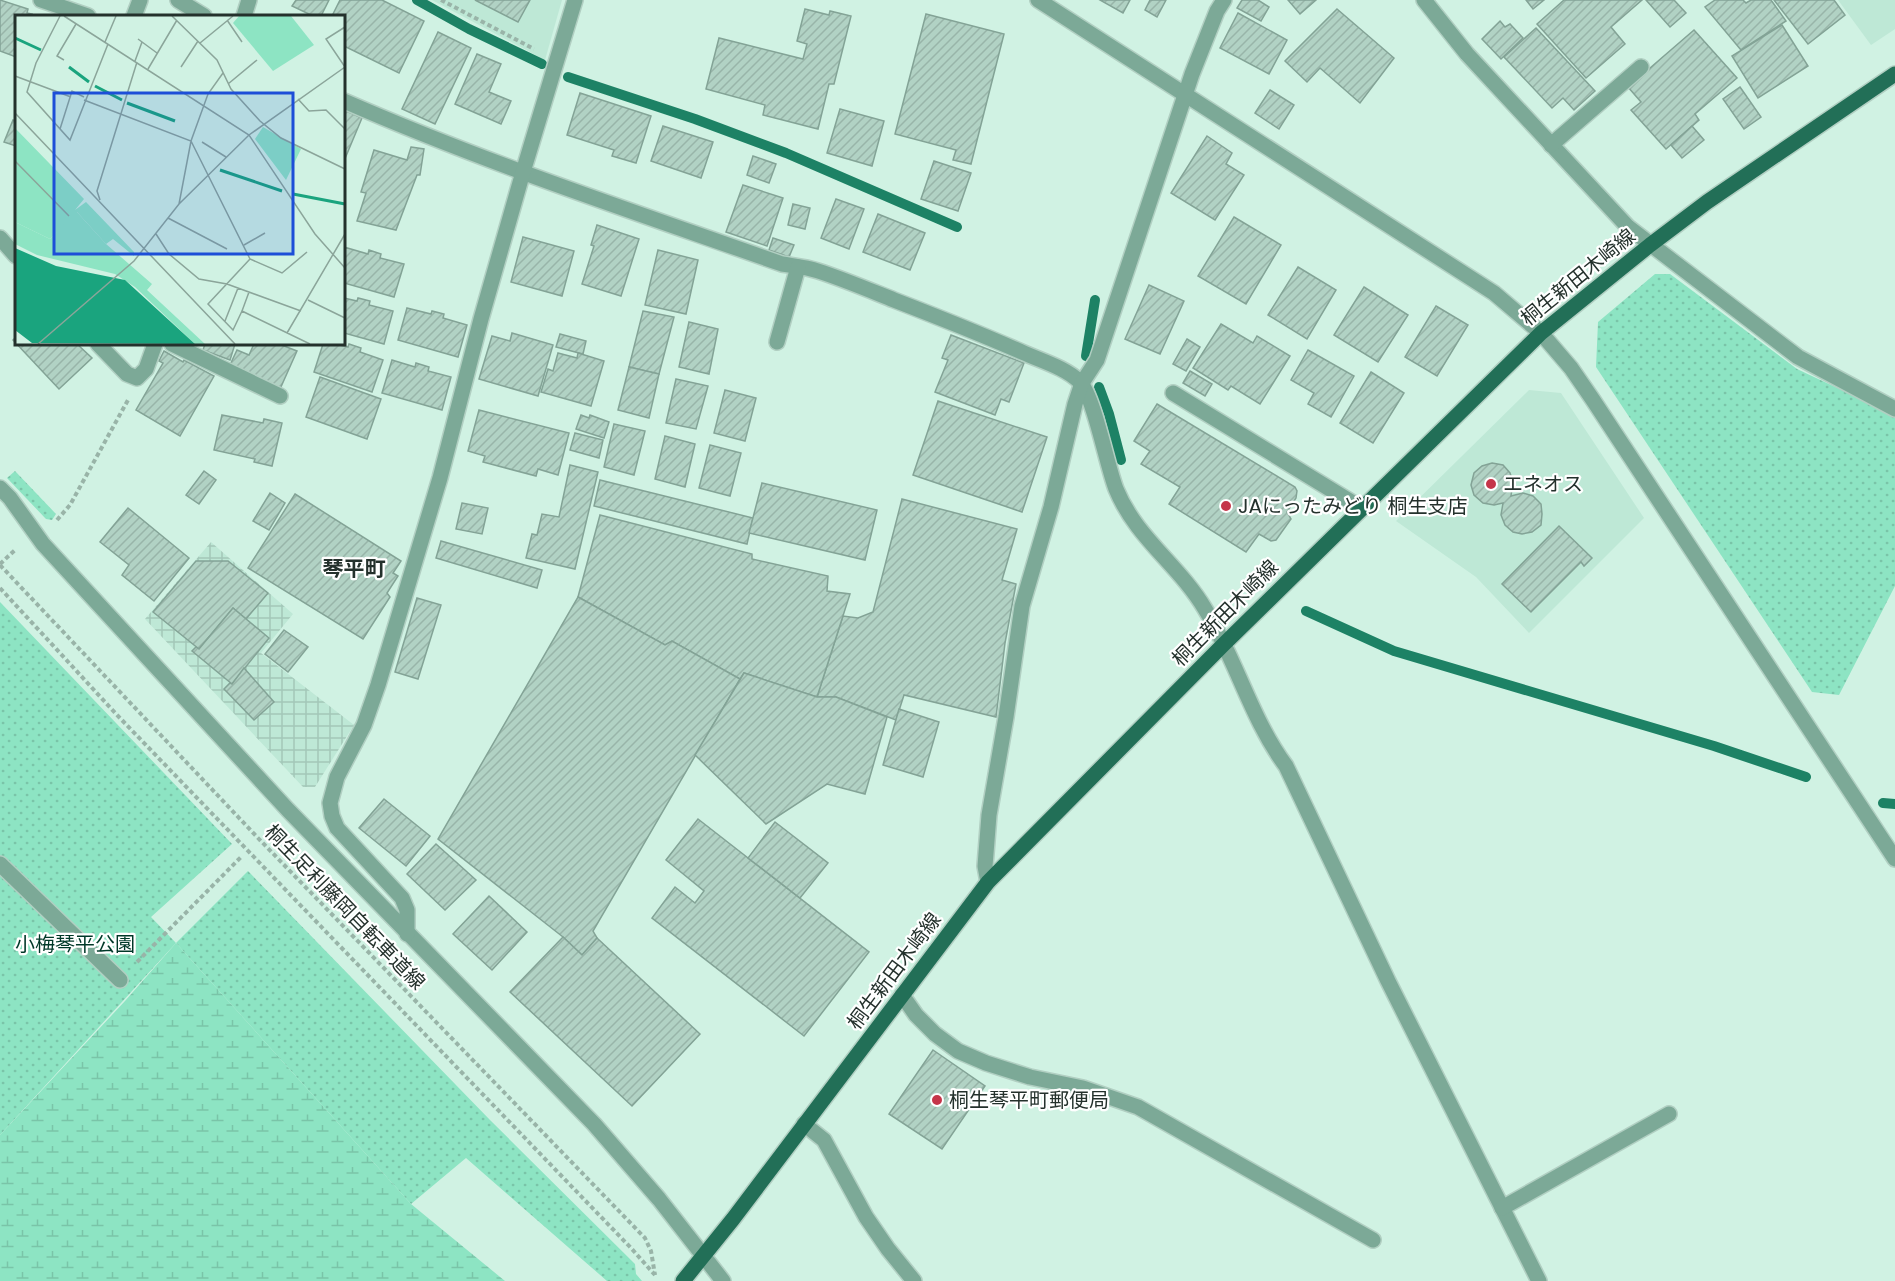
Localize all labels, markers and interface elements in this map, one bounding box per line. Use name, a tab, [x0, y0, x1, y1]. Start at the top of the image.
inset map	[15, 15, 345, 345]
street label: 桐生新田木崎線	[1515, 222, 1641, 332]
place label: エネオス	[1503, 470, 1583, 498]
marker: エネオス	[1484, 477, 1498, 491]
place label: JAにったみどり 桐生支店	[1238, 492, 1467, 520]
marker: JAにったみどり 桐生支店	[1219, 499, 1233, 513]
district label: 琴平町	[323, 554, 386, 583]
street label: 桐生新田木崎線	[1166, 554, 1284, 672]
street label: 桐生足利藤岡自転車道線	[259, 818, 431, 996]
street label: 桐生新田木崎線	[841, 907, 947, 1035]
park label: 小梅琴平公園	[15, 930, 135, 958]
place label: 桐生琴平町郵便局	[949, 1086, 1109, 1114]
marker: 桐生琴平町郵便局	[930, 1093, 944, 1107]

